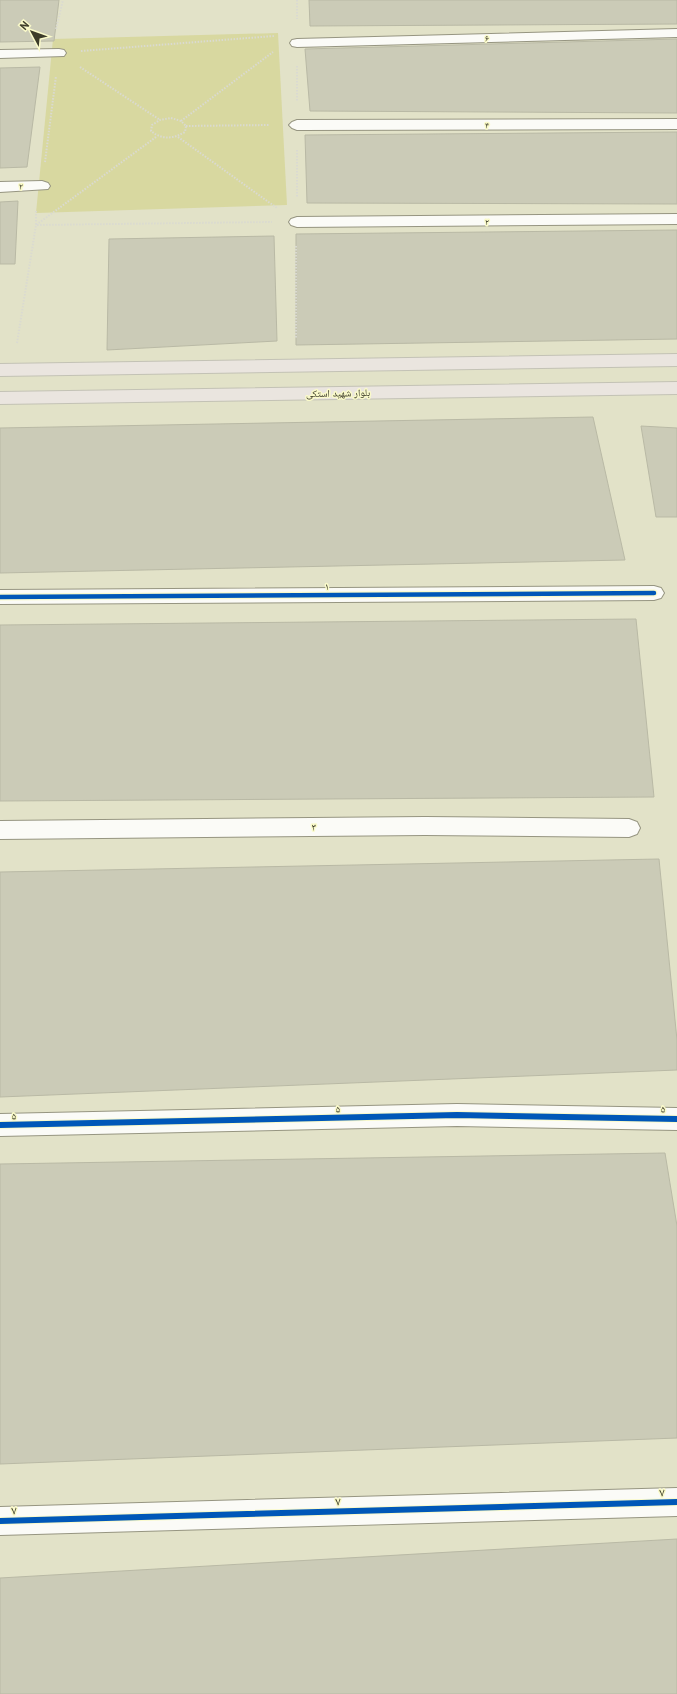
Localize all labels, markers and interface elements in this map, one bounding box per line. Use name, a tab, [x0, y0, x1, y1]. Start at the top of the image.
north arrow	[12, 12, 52, 52]
text: N	[17, 18, 32, 33]
street label: ۶	[485, 32, 489, 44]
street label: ۴	[485, 119, 489, 130]
street label: ۲	[19, 180, 23, 192]
street label: ۲	[485, 216, 489, 227]
street label: بلوار شهید استکی	[306, 386, 370, 400]
street label: ۱	[325, 580, 329, 593]
street label: ۳	[312, 820, 317, 834]
street label: ۵	[336, 1102, 341, 1116]
street label: ۵	[661, 1102, 666, 1116]
street label: ۵	[12, 1109, 17, 1123]
street label: ۷	[659, 1484, 666, 1500]
street label: ۷	[335, 1493, 342, 1509]
street label: ۷	[11, 1502, 18, 1518]

